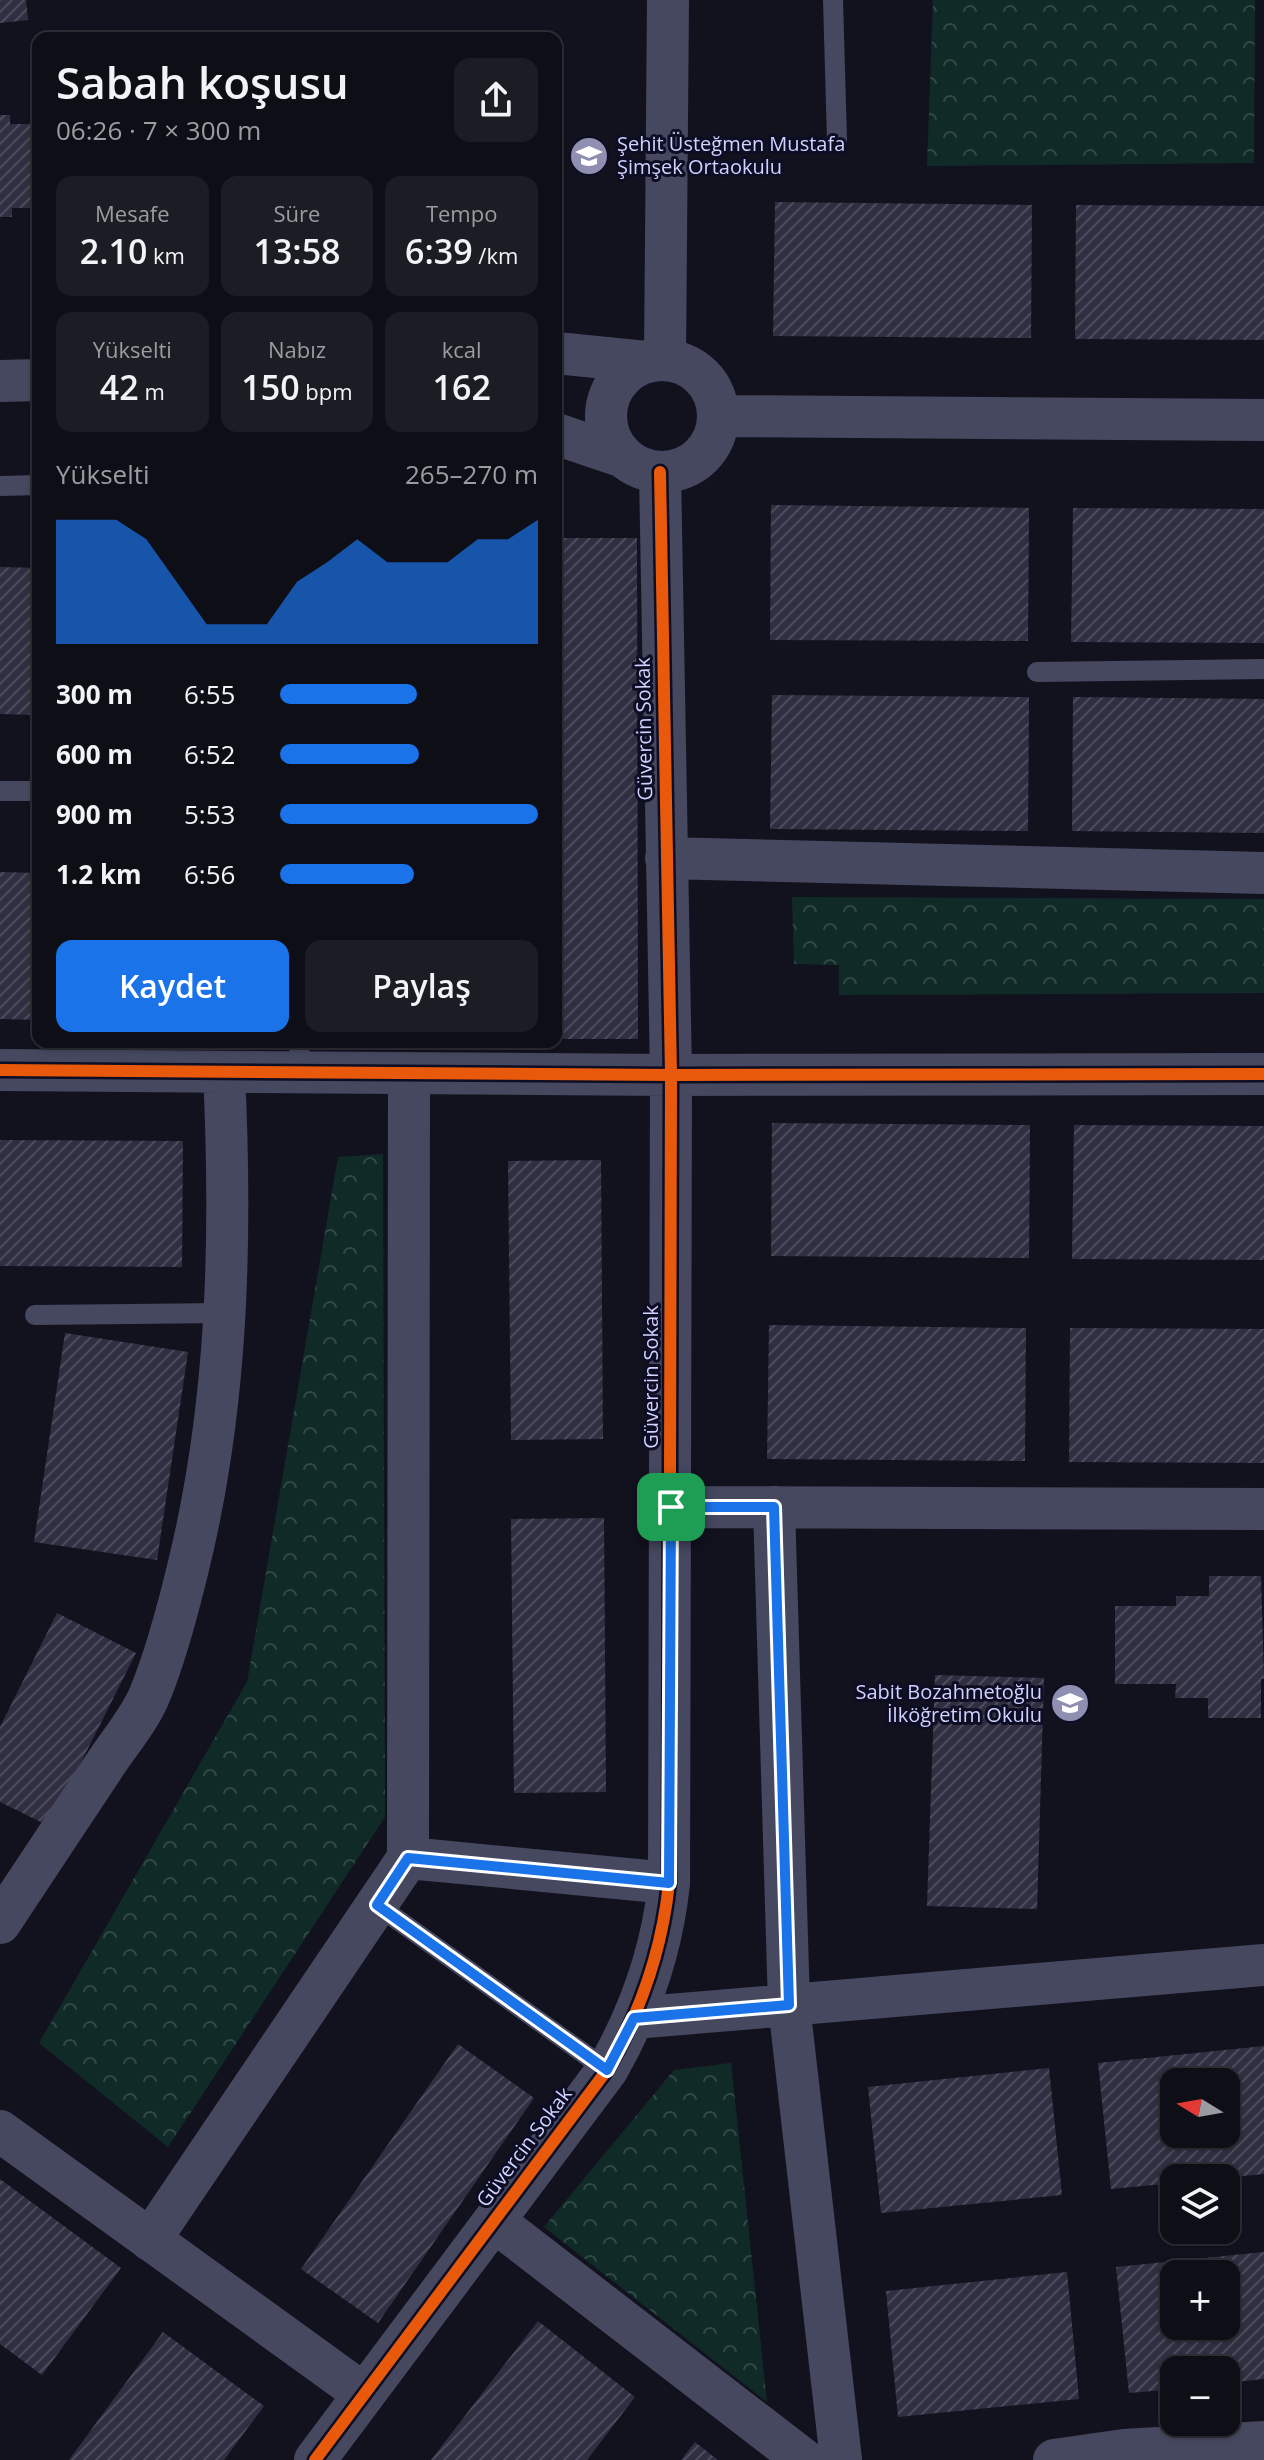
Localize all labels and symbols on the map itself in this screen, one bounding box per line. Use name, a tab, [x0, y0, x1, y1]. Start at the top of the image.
place label: Şehit Üsteğmen Mustafa Şimşek Ortaokulu	[617, 130, 845, 180]
school or university icon: Şehit Üsteğmen Mustafa Şimşek Ortaokulu	[568, 135, 610, 177]
street label: Güvercin Sokak	[629, 657, 658, 801]
street label: Güvercin Sokak	[637, 1305, 664, 1449]
pin	[637, 1473, 705, 1541]
place label: Sabit Bozahmetoğlu İlköğretim Okulu	[856, 1678, 1042, 1728]
school or university icon: Sabit Bozahmetoğlu İlköğretim Okulu	[1049, 1682, 1091, 1724]
north arrow	[1160, 2068, 1240, 2148]
street label: Güvercin Sokak	[470, 2081, 578, 2212]

